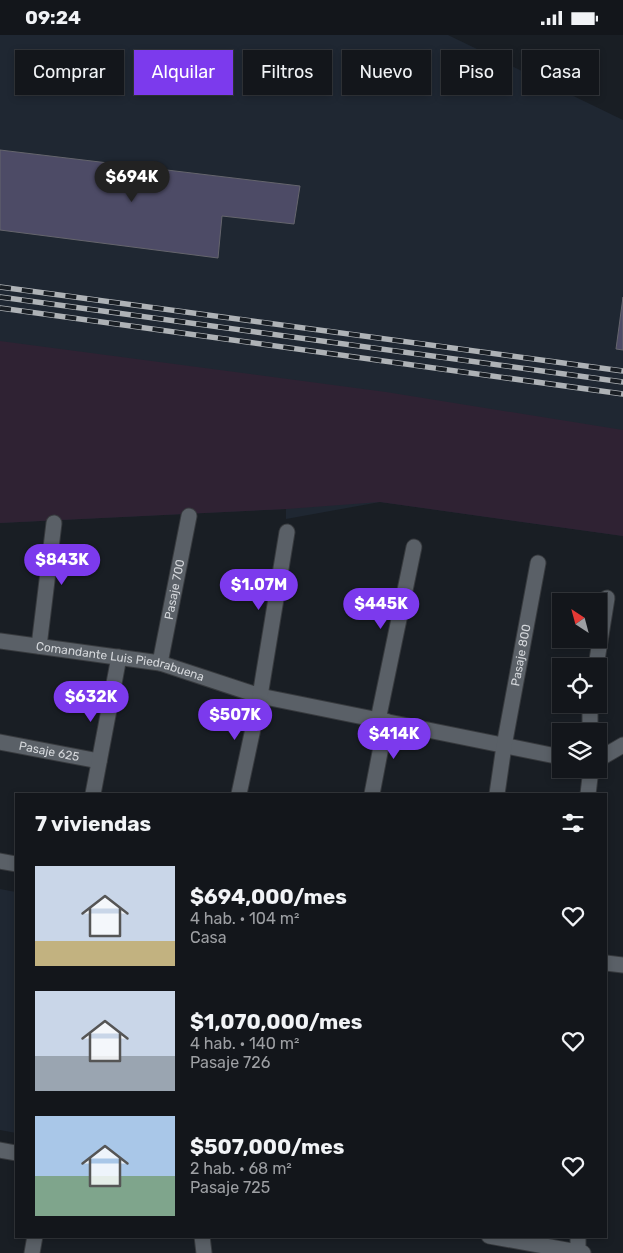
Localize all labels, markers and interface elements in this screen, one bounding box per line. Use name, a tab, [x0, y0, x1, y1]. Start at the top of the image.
text: 09:24	[25, 6, 81, 29]
chip: Comprar	[15, 50, 124, 95]
chip: Alquilar	[134, 50, 233, 95]
chip: Filtros	[243, 50, 332, 95]
chip: Nuevo	[342, 50, 431, 95]
chip: Piso	[441, 50, 512, 95]
chip: Casa	[522, 50, 599, 95]
pin: $694K	[97, 161, 167, 203]
text: $694K	[106, 167, 158, 186]
pin: $843K	[27, 543, 97, 586]
text: $843K	[35, 550, 89, 569]
street label: Pasaje 700	[162, 558, 187, 621]
pin: $1.07M	[218, 569, 300, 611]
text: $1.07M	[231, 575, 287, 594]
pin: $445K	[346, 587, 416, 630]
north arrow	[552, 593, 608, 647]
map controls	[552, 593, 607, 778]
text: $445K	[354, 594, 408, 613]
street label: Pasaje 800	[508, 623, 534, 687]
street label: Comandante Luis Piedrabuena	[35, 639, 206, 684]
button: locate	[552, 658, 607, 713]
pin: $632K	[56, 681, 126, 723]
text: $632K	[65, 687, 117, 706]
pin: $507K	[200, 699, 270, 741]
text: $507K	[209, 705, 261, 724]
pin: $414K	[359, 717, 429, 760]
button: layers	[552, 723, 607, 778]
text: $414K	[369, 724, 419, 743]
street label: Pasaje 625	[18, 739, 81, 764]
icon: filters	[559, 809, 587, 837]
text: 7 viviendas	[35, 811, 151, 836]
text: $694,000/mes	[190, 884, 347, 909]
icon: home	[75, 886, 135, 946]
icon: heart	[559, 902, 587, 930]
text: 4 hab. · 104 m²	[190, 909, 300, 928]
text: Casa	[190, 928, 226, 947]
text: $1,070,000/mes	[190, 1009, 362, 1034]
icon: home	[75, 1011, 135, 1071]
icon: heart	[559, 1027, 587, 1055]
text: 4 hab. · 140 m²	[190, 1034, 300, 1053]
text: Pasaje 726	[190, 1053, 270, 1072]
text: $507,000/mes	[190, 1134, 344, 1159]
icon: home	[75, 1136, 135, 1196]
icon: heart	[559, 1152, 587, 1180]
text: 2 hab. · 68 m²	[190, 1159, 292, 1178]
text: Pasaje 725	[190, 1178, 270, 1197]

